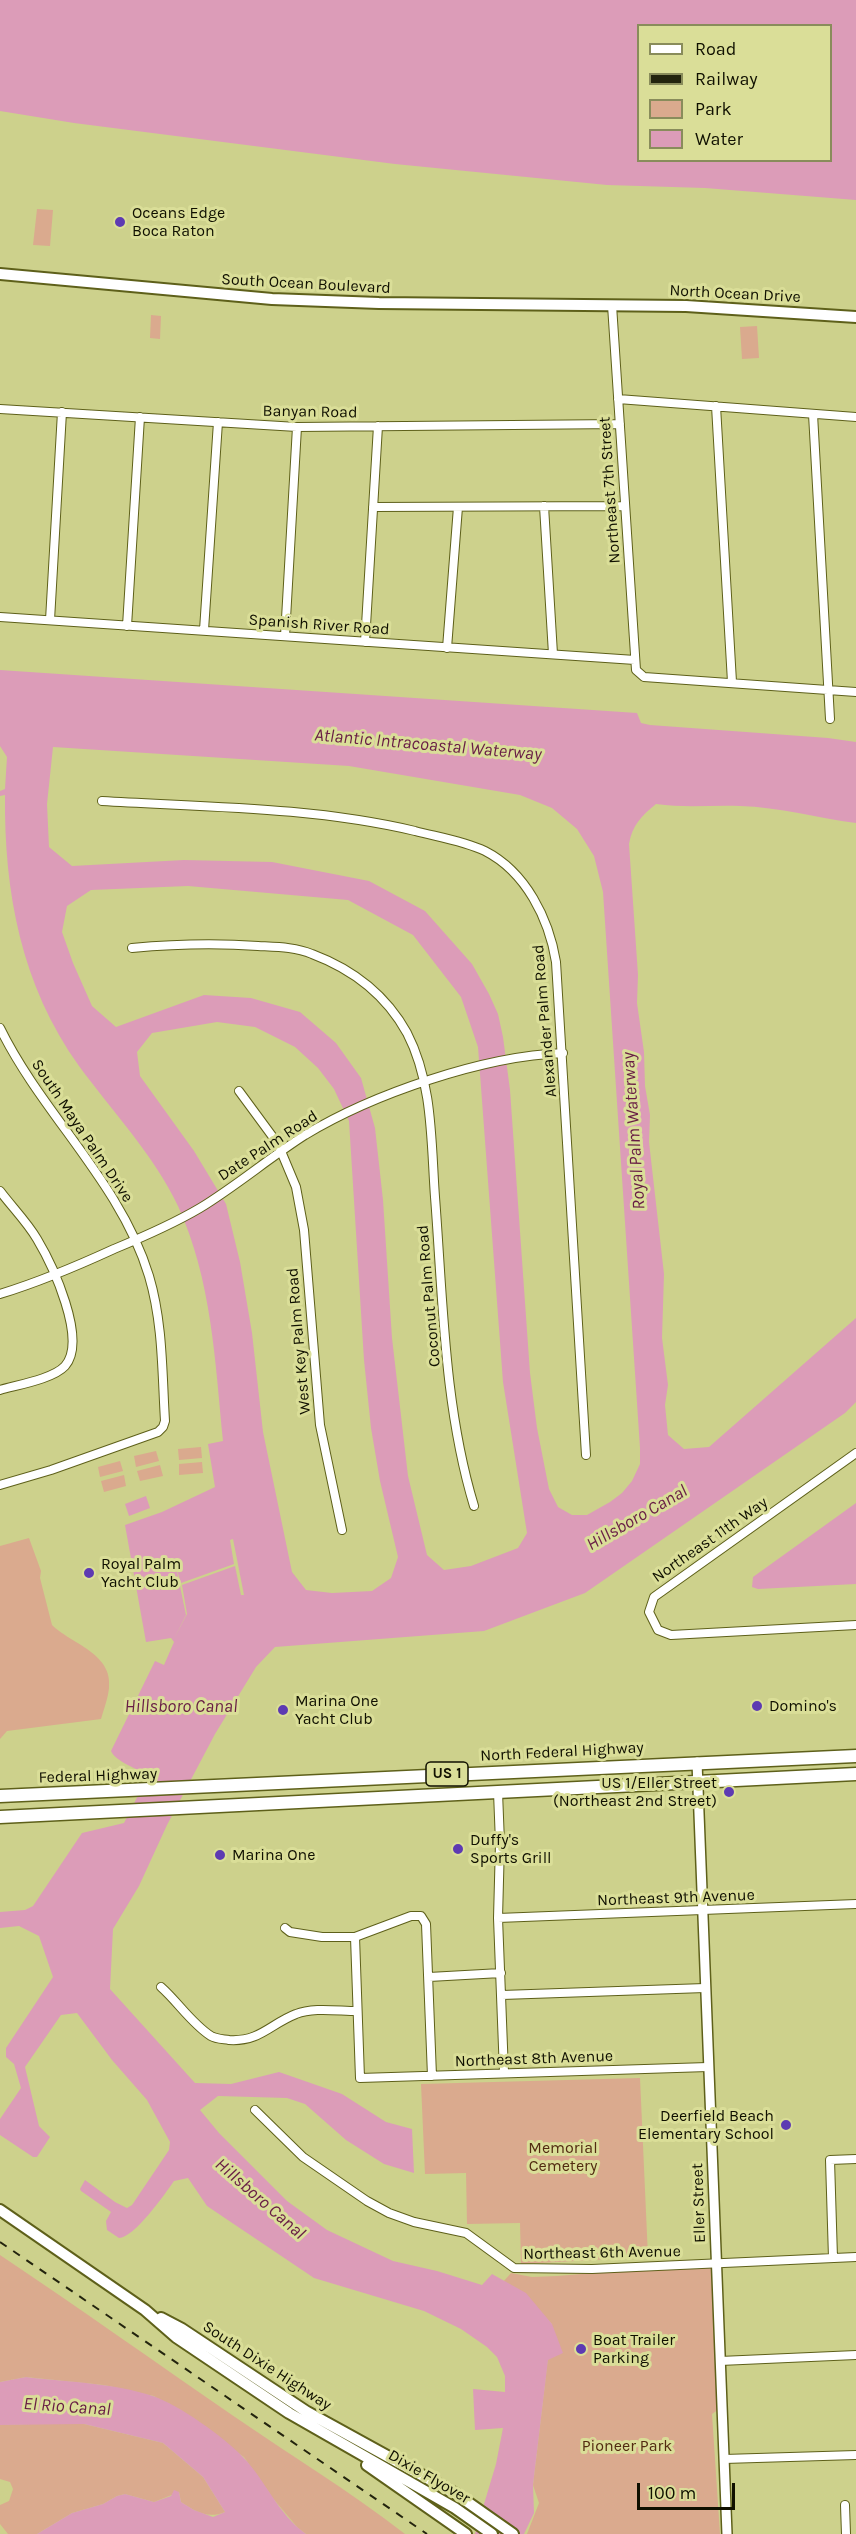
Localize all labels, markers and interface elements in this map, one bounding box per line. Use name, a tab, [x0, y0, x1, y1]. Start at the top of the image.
legend	[637, 24, 832, 162]
text: Road	[695, 38, 736, 60]
text: Railway	[695, 68, 758, 90]
text: Park	[695, 98, 732, 120]
text: Water	[695, 128, 743, 150]
place label: Oceans Edge Boca Raton	[132, 203, 225, 241]
marker: Oceans Edge Boca Raton	[113, 215, 127, 229]
street label: South Ocean Boulevard	[221, 270, 391, 298]
street label: North Ocean Drive	[669, 281, 801, 307]
street label: Banyan Road	[262, 402, 358, 422]
street label: Northeast 7th Street	[595, 416, 625, 564]
street label: Spanish River Road	[248, 610, 390, 640]
water label: Atlantic Intracoastal Waterway	[313, 724, 543, 766]
street label: Alexander Palm Road	[529, 944, 561, 1098]
water label: Royal Palm Waterway	[618, 1051, 650, 1211]
street label: South Maya Palm Drive	[27, 1056, 137, 1206]
street label: Date Palm Road	[214, 1107, 322, 1185]
street label: Coconut Palm Road	[413, 1224, 445, 1368]
street label: West Key Palm Road	[283, 1267, 315, 1415]
water label: Hillsboro Canal	[583, 1480, 691, 1556]
street label: Northeast 11th Way	[649, 1493, 771, 1587]
place label: Royal Palm Yacht Club	[101, 1554, 181, 1592]
marker: Royal Palm Yacht Club	[82, 1566, 96, 1580]
place label: Marina One Yacht Club	[295, 1691, 378, 1729]
water label: Hillsboro Canal	[125, 1696, 237, 1718]
place label: Domino's	[769, 1696, 837, 1716]
marker: Domino's	[750, 1699, 764, 1713]
marker: Marina One Yacht Club	[276, 1703, 290, 1717]
street label: North Federal Highway	[480, 1738, 644, 1766]
road number: US 1	[426, 1762, 468, 1786]
street label: Federal Highway	[38, 1764, 158, 1788]
place label: US 1/Eller Street (Northeast 2nd Street)	[553, 1773, 717, 1811]
marker: US 1/Eller Street (Northeast 2nd Street)	[722, 1785, 736, 1799]
place label: Duffy's Sports Grill	[470, 1830, 552, 1868]
marker: Duffy's Sports Grill	[451, 1842, 465, 1856]
place label: Marina One	[232, 1845, 315, 1865]
marker: Marina One	[213, 1848, 227, 1862]
street label: Northeast 9th Avenue	[597, 1886, 755, 1910]
street label: Northeast 8th Avenue	[455, 2047, 613, 2071]
place label: Deerfield Beach Elementary School	[638, 2106, 774, 2144]
marker: Deerfield Beach Elementary School	[779, 2118, 793, 2132]
park label: Memorial Cemetery	[528, 2138, 598, 2176]
water label: Hillsboro Canal	[210, 2154, 310, 2244]
street label: Eller Street	[688, 2163, 710, 2243]
street label: Northeast 6th Avenue	[523, 2242, 681, 2264]
street label: South Dixie Highway	[199, 2317, 335, 2415]
place label: Boat Trailer Parking	[593, 2330, 675, 2368]
marker: Boat Trailer Parking	[574, 2342, 588, 2356]
water label: El Rio Canal	[23, 2393, 111, 2421]
park label: Pioneer Park	[582, 2436, 672, 2456]
street label: Dixie Flyover	[385, 2446, 473, 2508]
scale bar	[640, 2471, 738, 2509]
text: 100 m	[648, 2482, 696, 2504]

